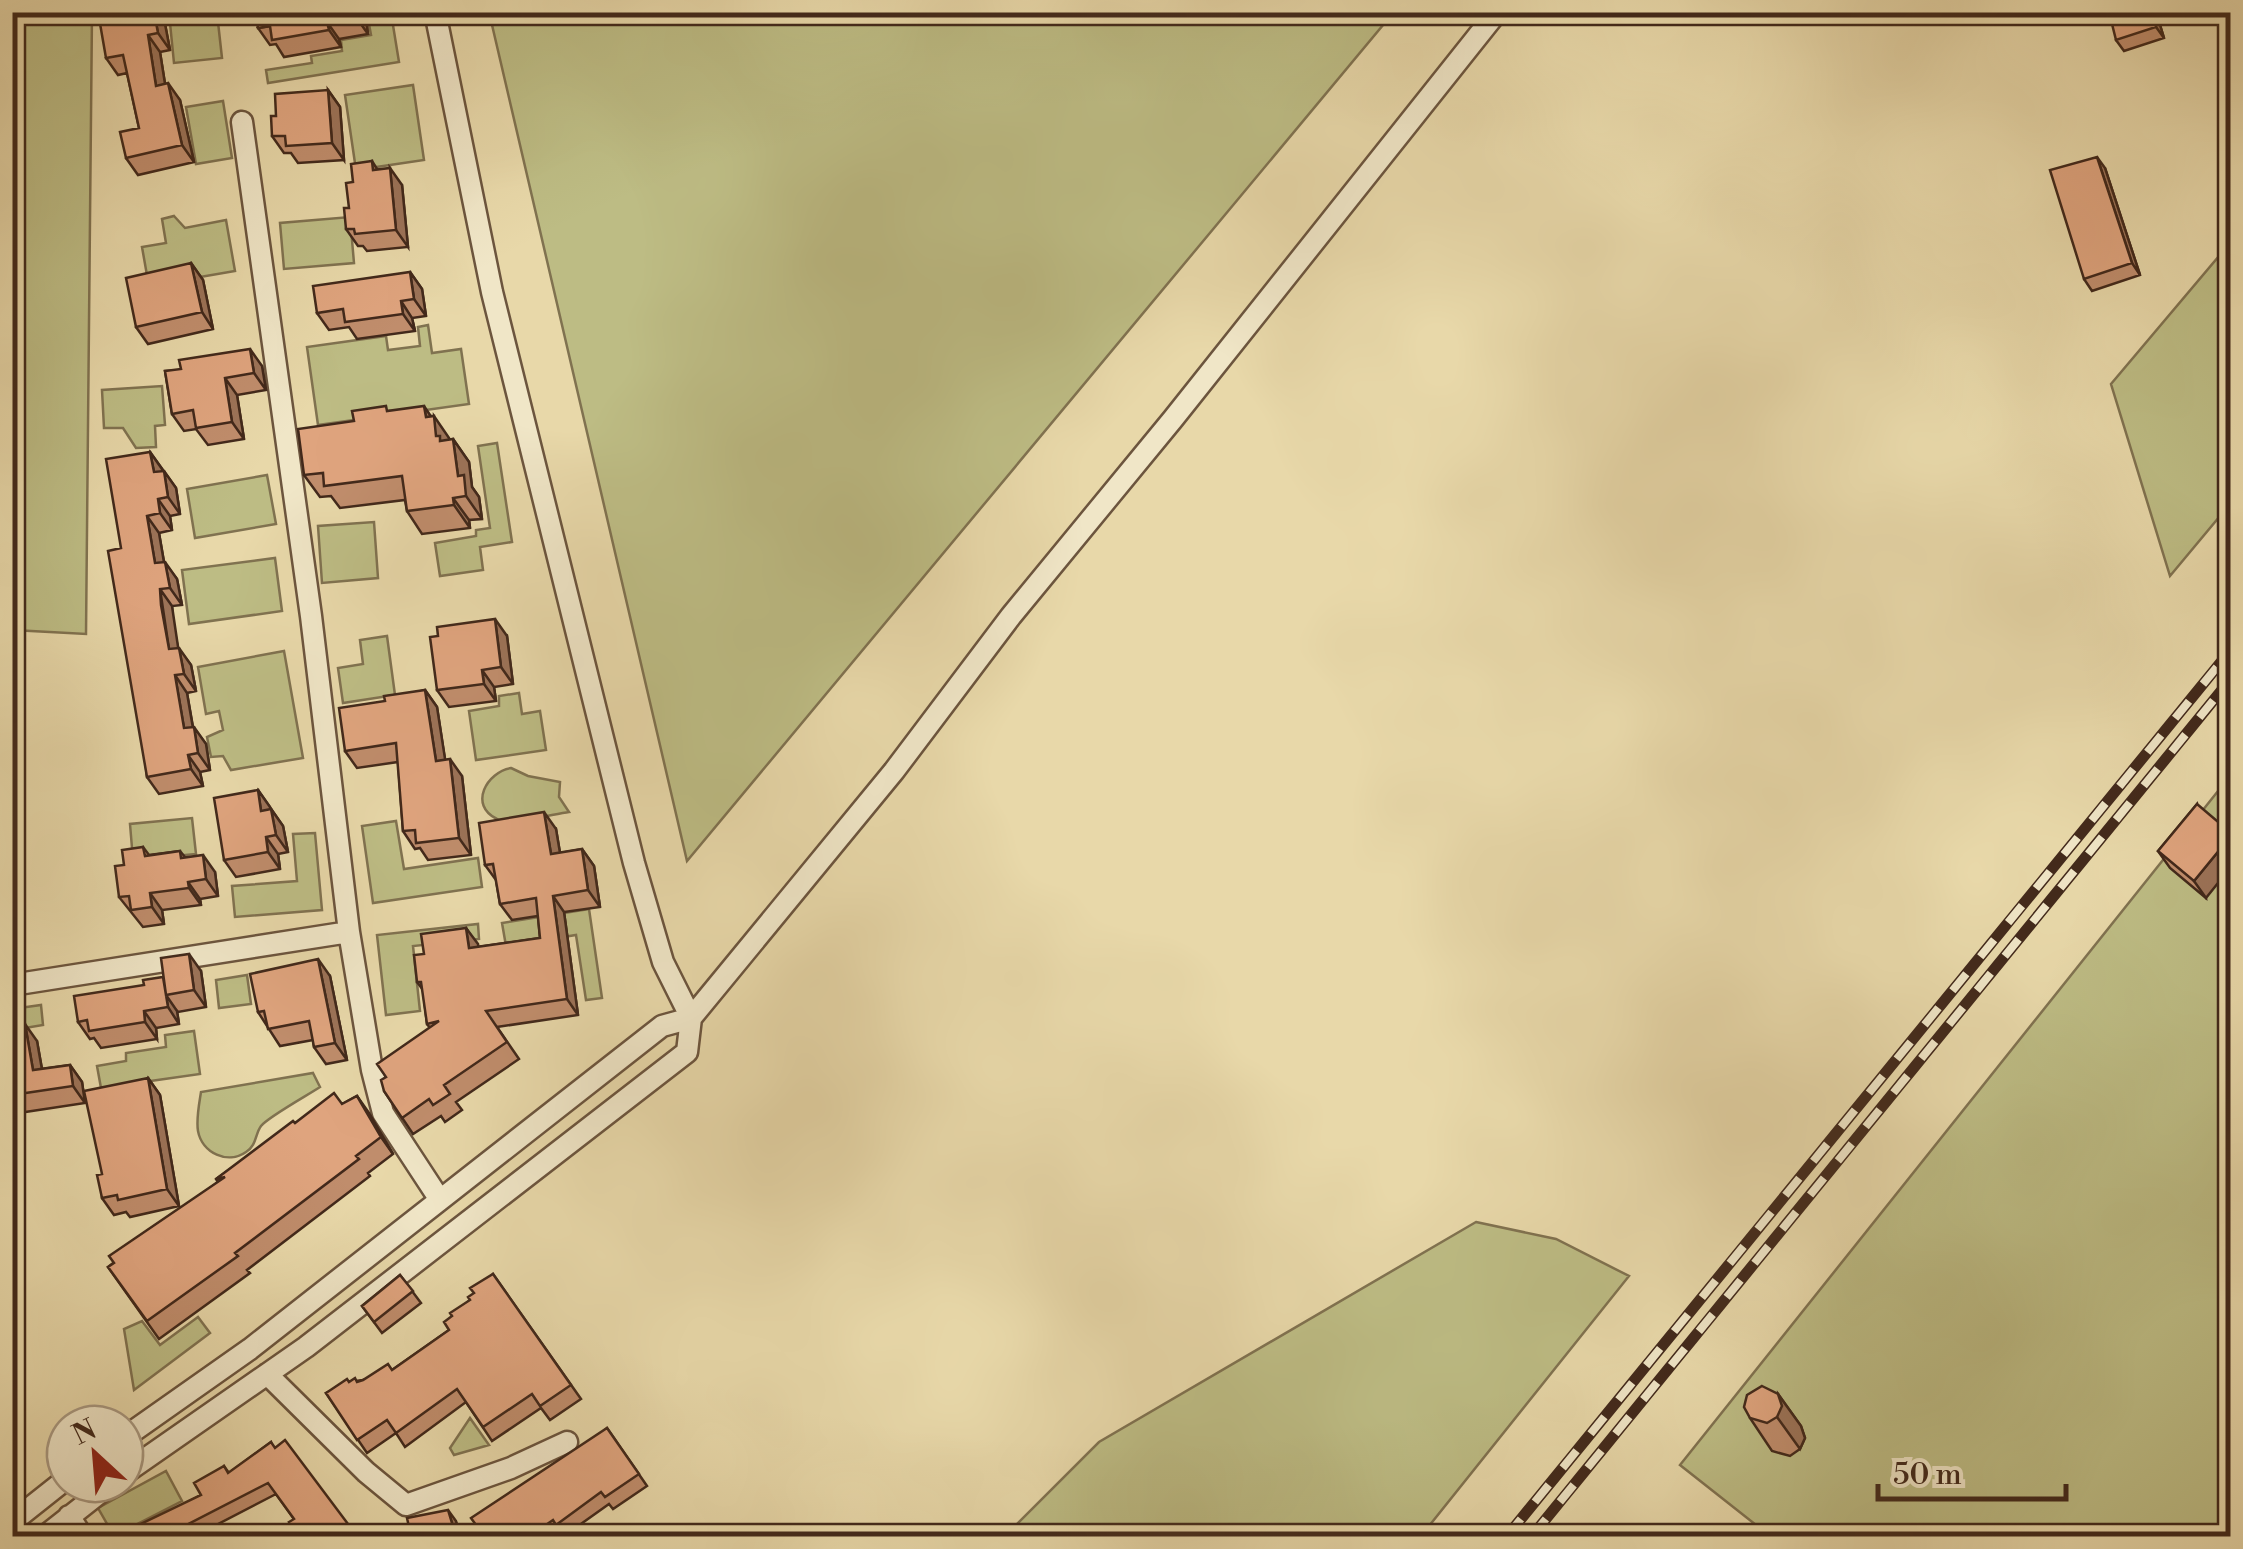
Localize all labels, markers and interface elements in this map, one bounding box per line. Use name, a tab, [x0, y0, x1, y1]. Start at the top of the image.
north arrow	[45, 1404, 145, 1504]
text: N	[67, 1412, 102, 1453]
scale bar	[1878, 1439, 2066, 1501]
text: 50 m	[1893, 1456, 1962, 1494]

